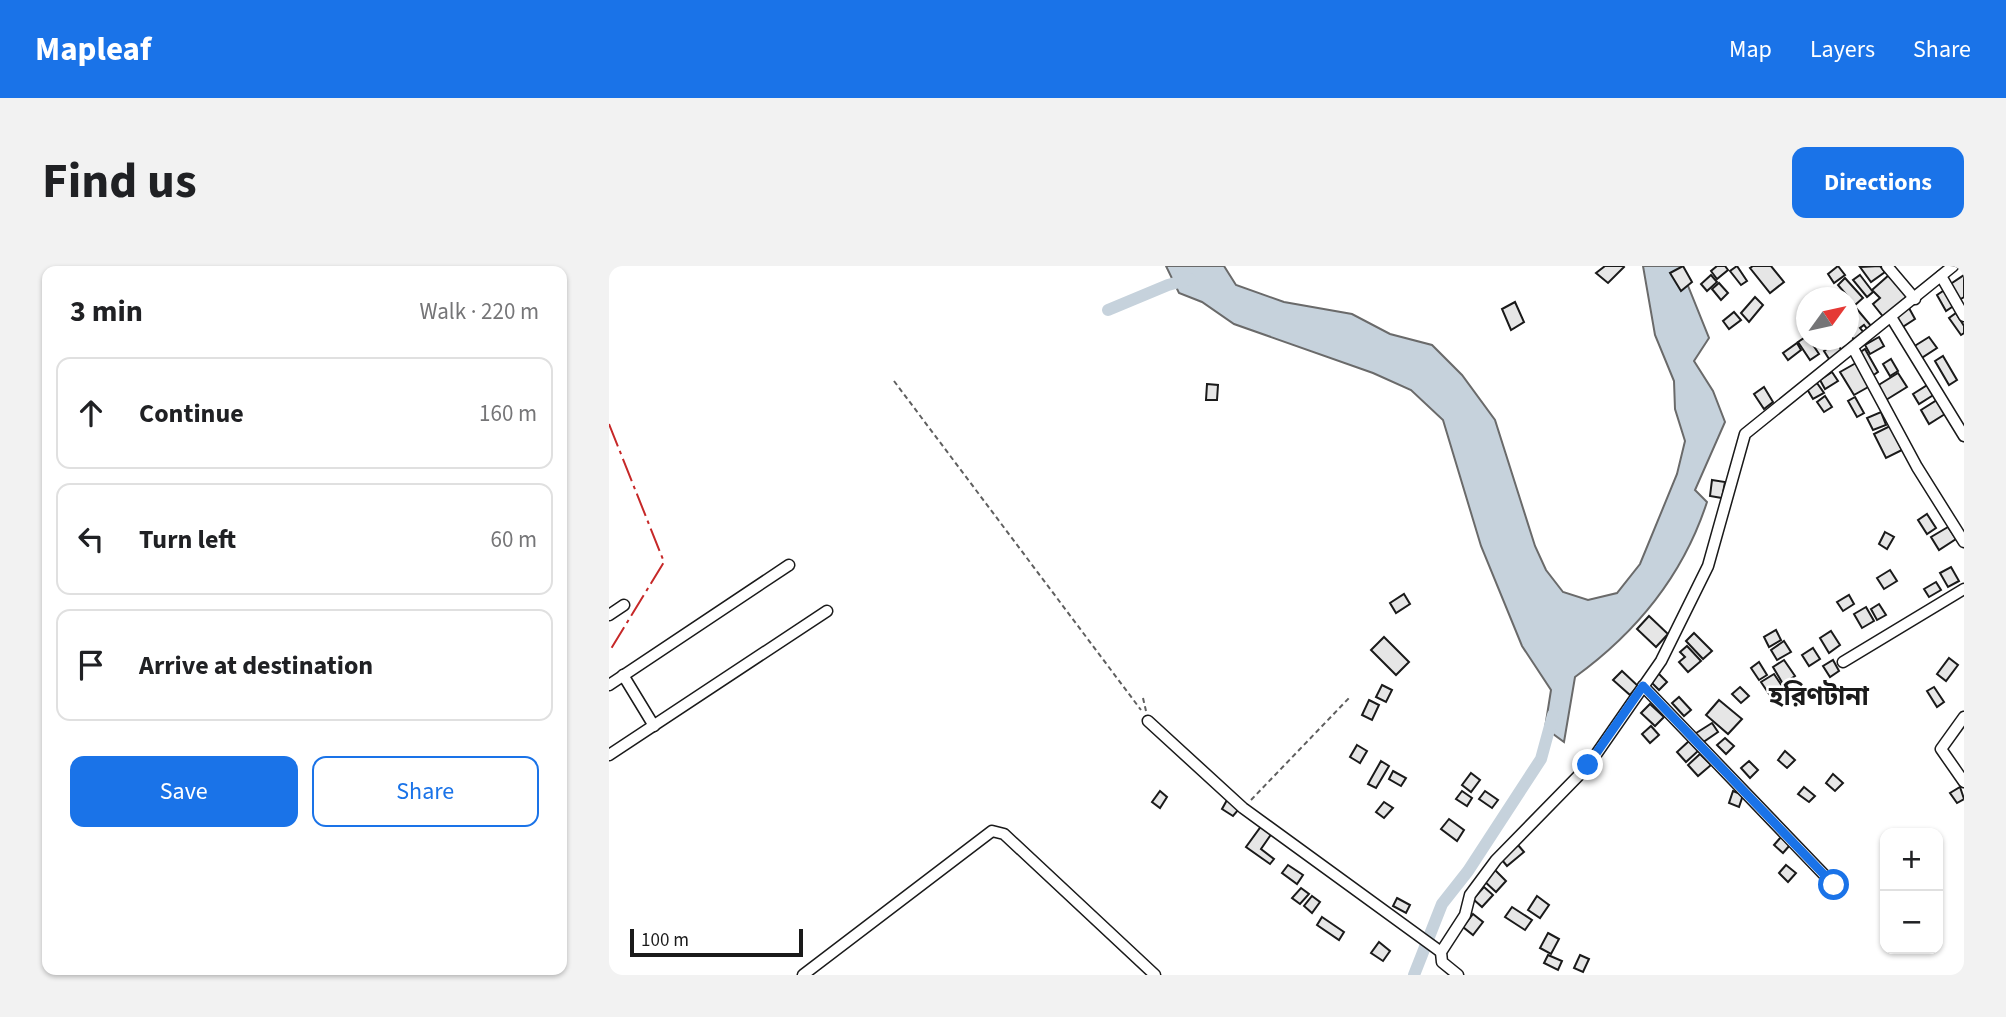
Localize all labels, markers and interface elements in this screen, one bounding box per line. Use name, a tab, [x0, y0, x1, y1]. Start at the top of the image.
text: Mapleaf	[35, 26, 151, 73]
text: Map	[1729, 32, 1772, 67]
text: Layers	[1810, 32, 1875, 67]
text: Share	[1913, 32, 1971, 67]
text: Find us	[42, 147, 197, 217]
button: Directions	[1792, 147, 1964, 218]
north arrow	[1796, 287, 1859, 350]
text: 3 min	[70, 290, 143, 333]
text: Walk · 220 m	[420, 295, 539, 328]
icon: ahead	[72, 394, 110, 432]
text: Continue	[139, 395, 244, 432]
text: 160 m	[479, 397, 537, 430]
icon: left	[72, 520, 110, 558]
text: Turn left	[139, 521, 236, 558]
text: 60 m	[490, 523, 537, 556]
icon: arrive	[72, 646, 110, 684]
text: Arrive at destination	[139, 647, 373, 684]
district label: হরিণটানা	[1768, 678, 1870, 715]
route end	[1572, 749, 1603, 780]
button: Save	[70, 756, 298, 827]
button: Share	[312, 756, 539, 827]
map controls	[1880, 828, 1943, 954]
button: +	[1880, 828, 1943, 891]
route start	[1818, 869, 1849, 900]
button: −	[1880, 891, 1943, 954]
scale bar	[630, 926, 803, 958]
text: 100 m	[641, 927, 689, 954]

